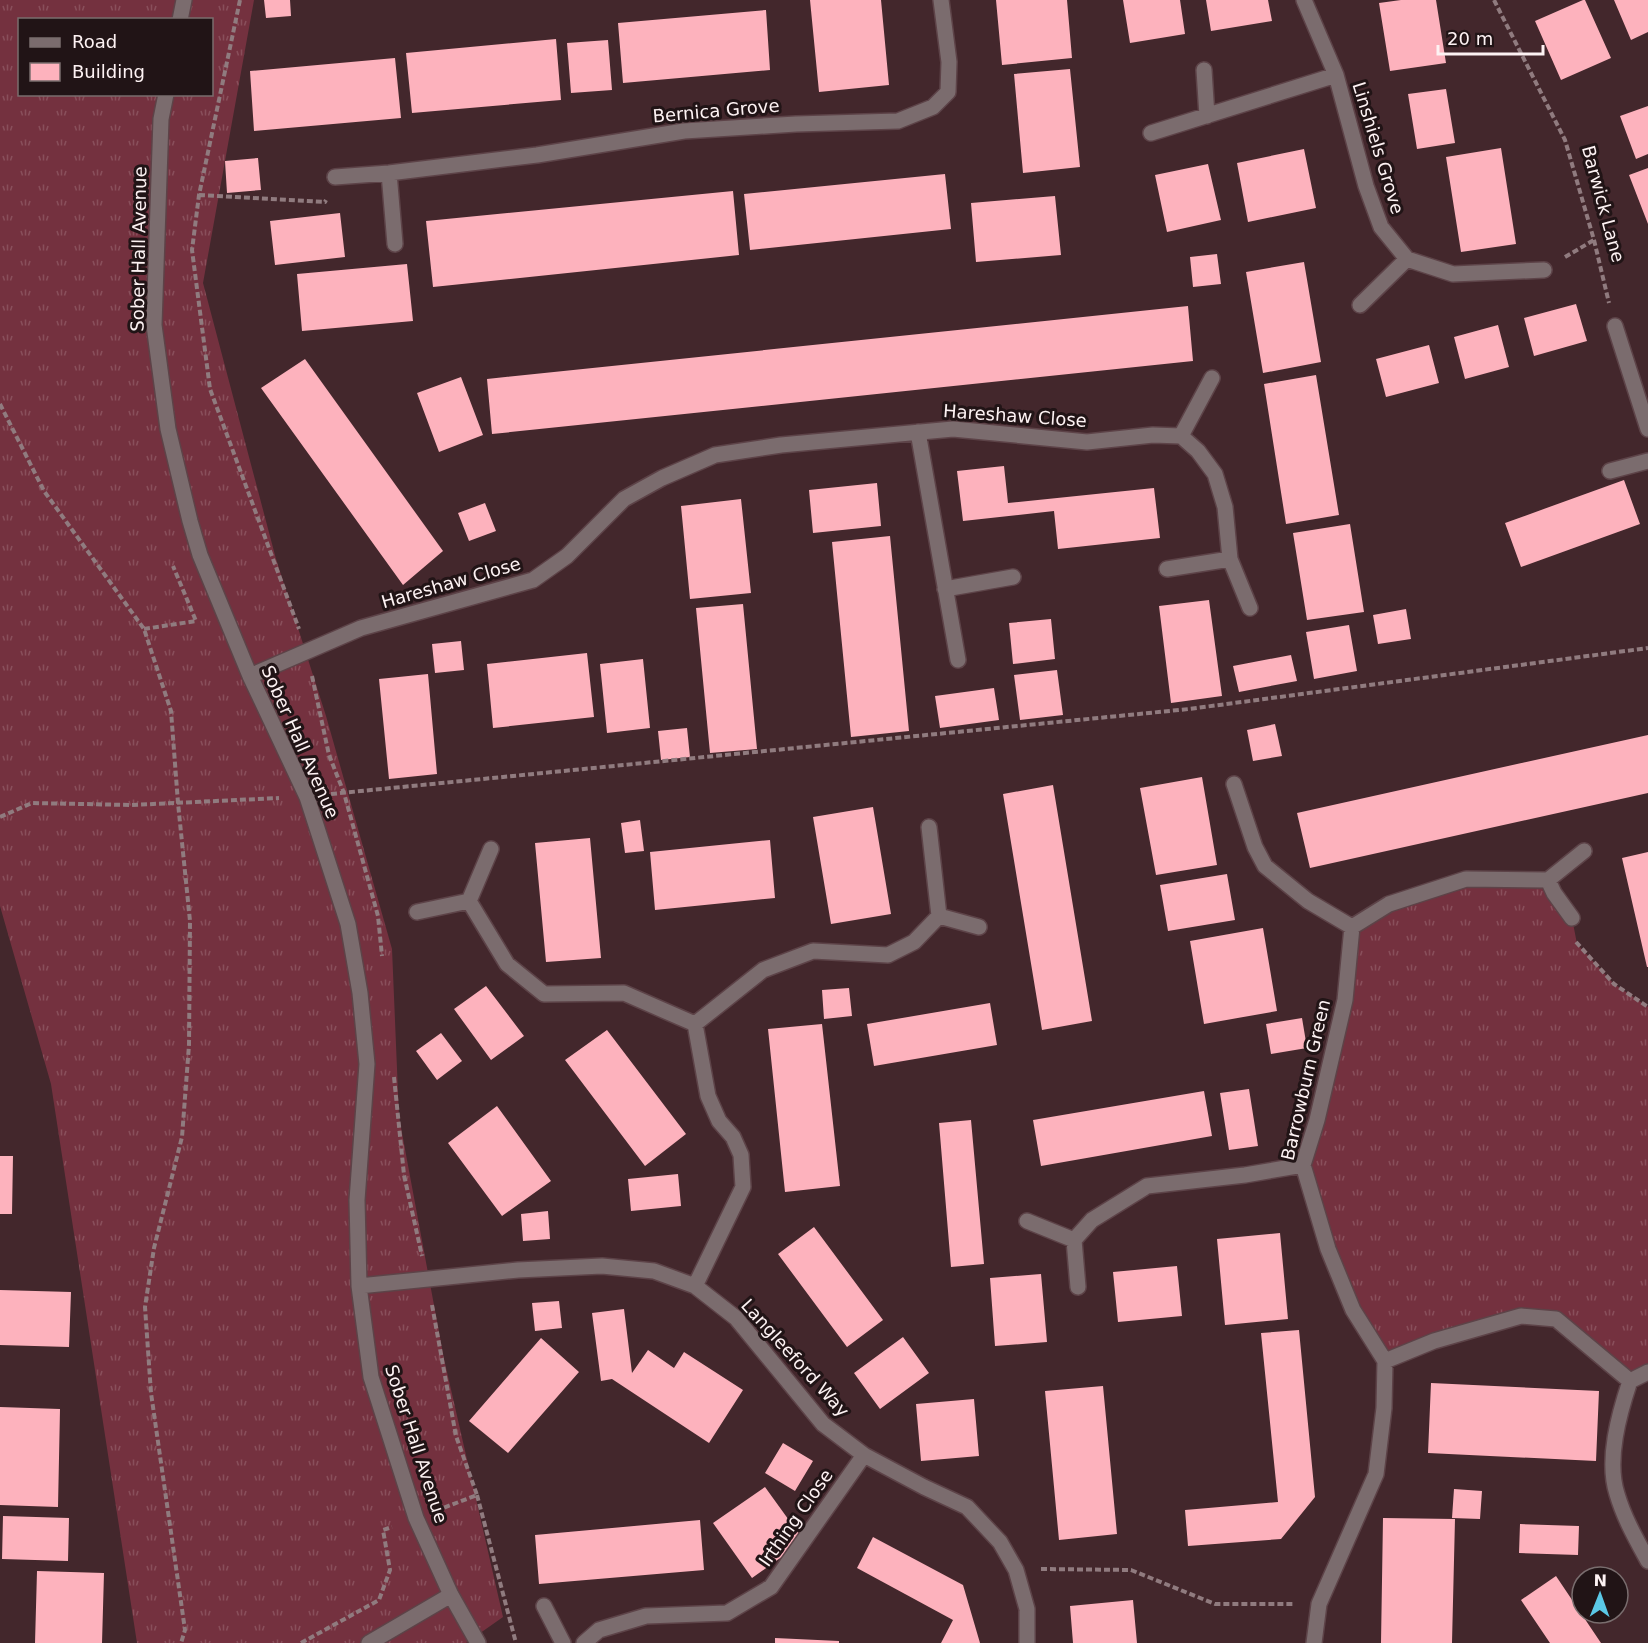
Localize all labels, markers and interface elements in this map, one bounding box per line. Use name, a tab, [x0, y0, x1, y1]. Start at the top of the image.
legend	[18, 18, 213, 96]
scale bar	[1438, 18, 1543, 56]
text: 20 m	[1447, 28, 1493, 49]
text: Road	[72, 31, 117, 52]
text: Building	[72, 61, 145, 82]
street label: Linshiels Grove	[1348, 79, 1409, 216]
street label: Bernica Grove	[652, 94, 780, 127]
street label: Barwick Lane	[1578, 143, 1629, 265]
street label: Sober Hall Avenue	[127, 166, 150, 332]
street label: Hareshaw Close	[943, 400, 1088, 431]
street label: Hareshaw Close	[379, 553, 523, 612]
street label: Sober Hall Avenue	[257, 662, 344, 822]
street label: Barrowburn Green	[1277, 997, 1334, 1163]
street label: Langleeford Way	[737, 1295, 854, 1421]
street label: Sober Hall Avenue	[381, 1362, 452, 1526]
street label: Irthing Close	[754, 1465, 837, 1570]
north arrow	[1570, 1565, 1630, 1625]
text: N	[1593, 1571, 1607, 1590]

